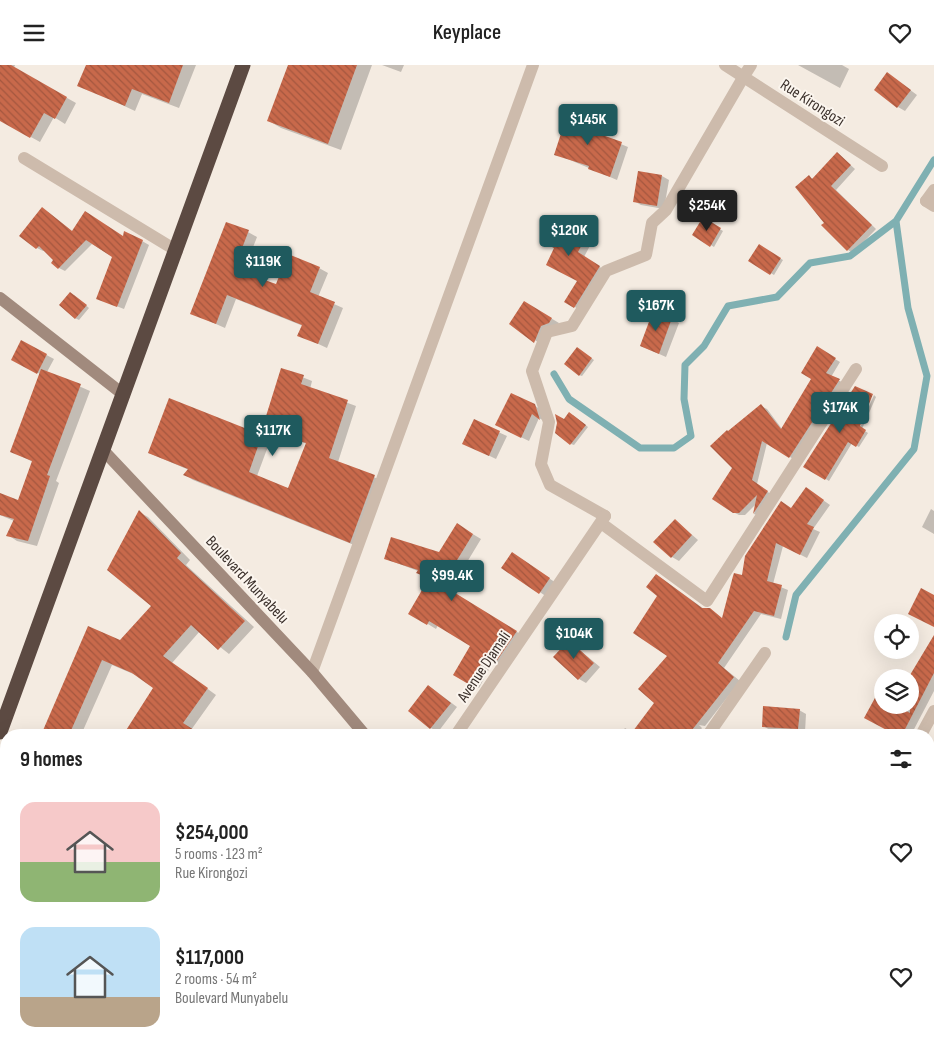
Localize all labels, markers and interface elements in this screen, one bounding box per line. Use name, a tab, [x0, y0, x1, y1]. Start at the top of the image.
icon: menu	[20, 19, 48, 47]
text: Keyplace	[433, 19, 501, 46]
icon: heart	[886, 19, 914, 47]
street label: Rue Kirongozi	[777, 75, 848, 131]
pin: $145K	[553, 103, 623, 146]
text: $145K	[570, 110, 606, 129]
pin: $254K	[672, 189, 742, 232]
text: $254K	[688, 196, 726, 215]
pin: $120K	[534, 215, 604, 257]
text: $120K	[550, 221, 588, 240]
pin: $119K	[228, 245, 298, 288]
text: $119K	[245, 252, 281, 271]
pin: $167K	[621, 289, 691, 332]
text: $167K	[638, 296, 674, 315]
pin: $174K	[805, 391, 875, 434]
text: $174K	[822, 398, 858, 417]
pin: $117K	[238, 415, 308, 457]
text: $117K	[255, 421, 291, 440]
street label: Boulevard Munyabelu	[201, 532, 292, 628]
pin: $99.4K	[411, 559, 493, 602]
text: $99.4K	[431, 566, 473, 585]
map controls	[874, 614, 919, 714]
button: locate	[874, 614, 919, 659]
pin: $104K	[539, 617, 609, 660]
text: $104K	[555, 624, 593, 643]
street label: Avenue Djamali	[453, 628, 515, 707]
button: layers	[874, 669, 919, 714]
icon: filters	[887, 745, 915, 773]
text: 9 homes	[20, 747, 83, 772]
text: $254,000	[175, 820, 249, 845]
icon: home	[60, 822, 120, 882]
icon: heart	[887, 838, 915, 866]
text: 5 rooms · 123 m²	[175, 845, 263, 864]
text: Rue Kirongozi	[175, 864, 248, 883]
text: $117,000	[175, 945, 244, 970]
icon: home	[60, 947, 120, 1007]
icon: heart	[887, 963, 915, 991]
text: 2 rooms · 54 m²	[175, 970, 257, 989]
text: Boulevard Munyabelu	[175, 989, 288, 1008]

